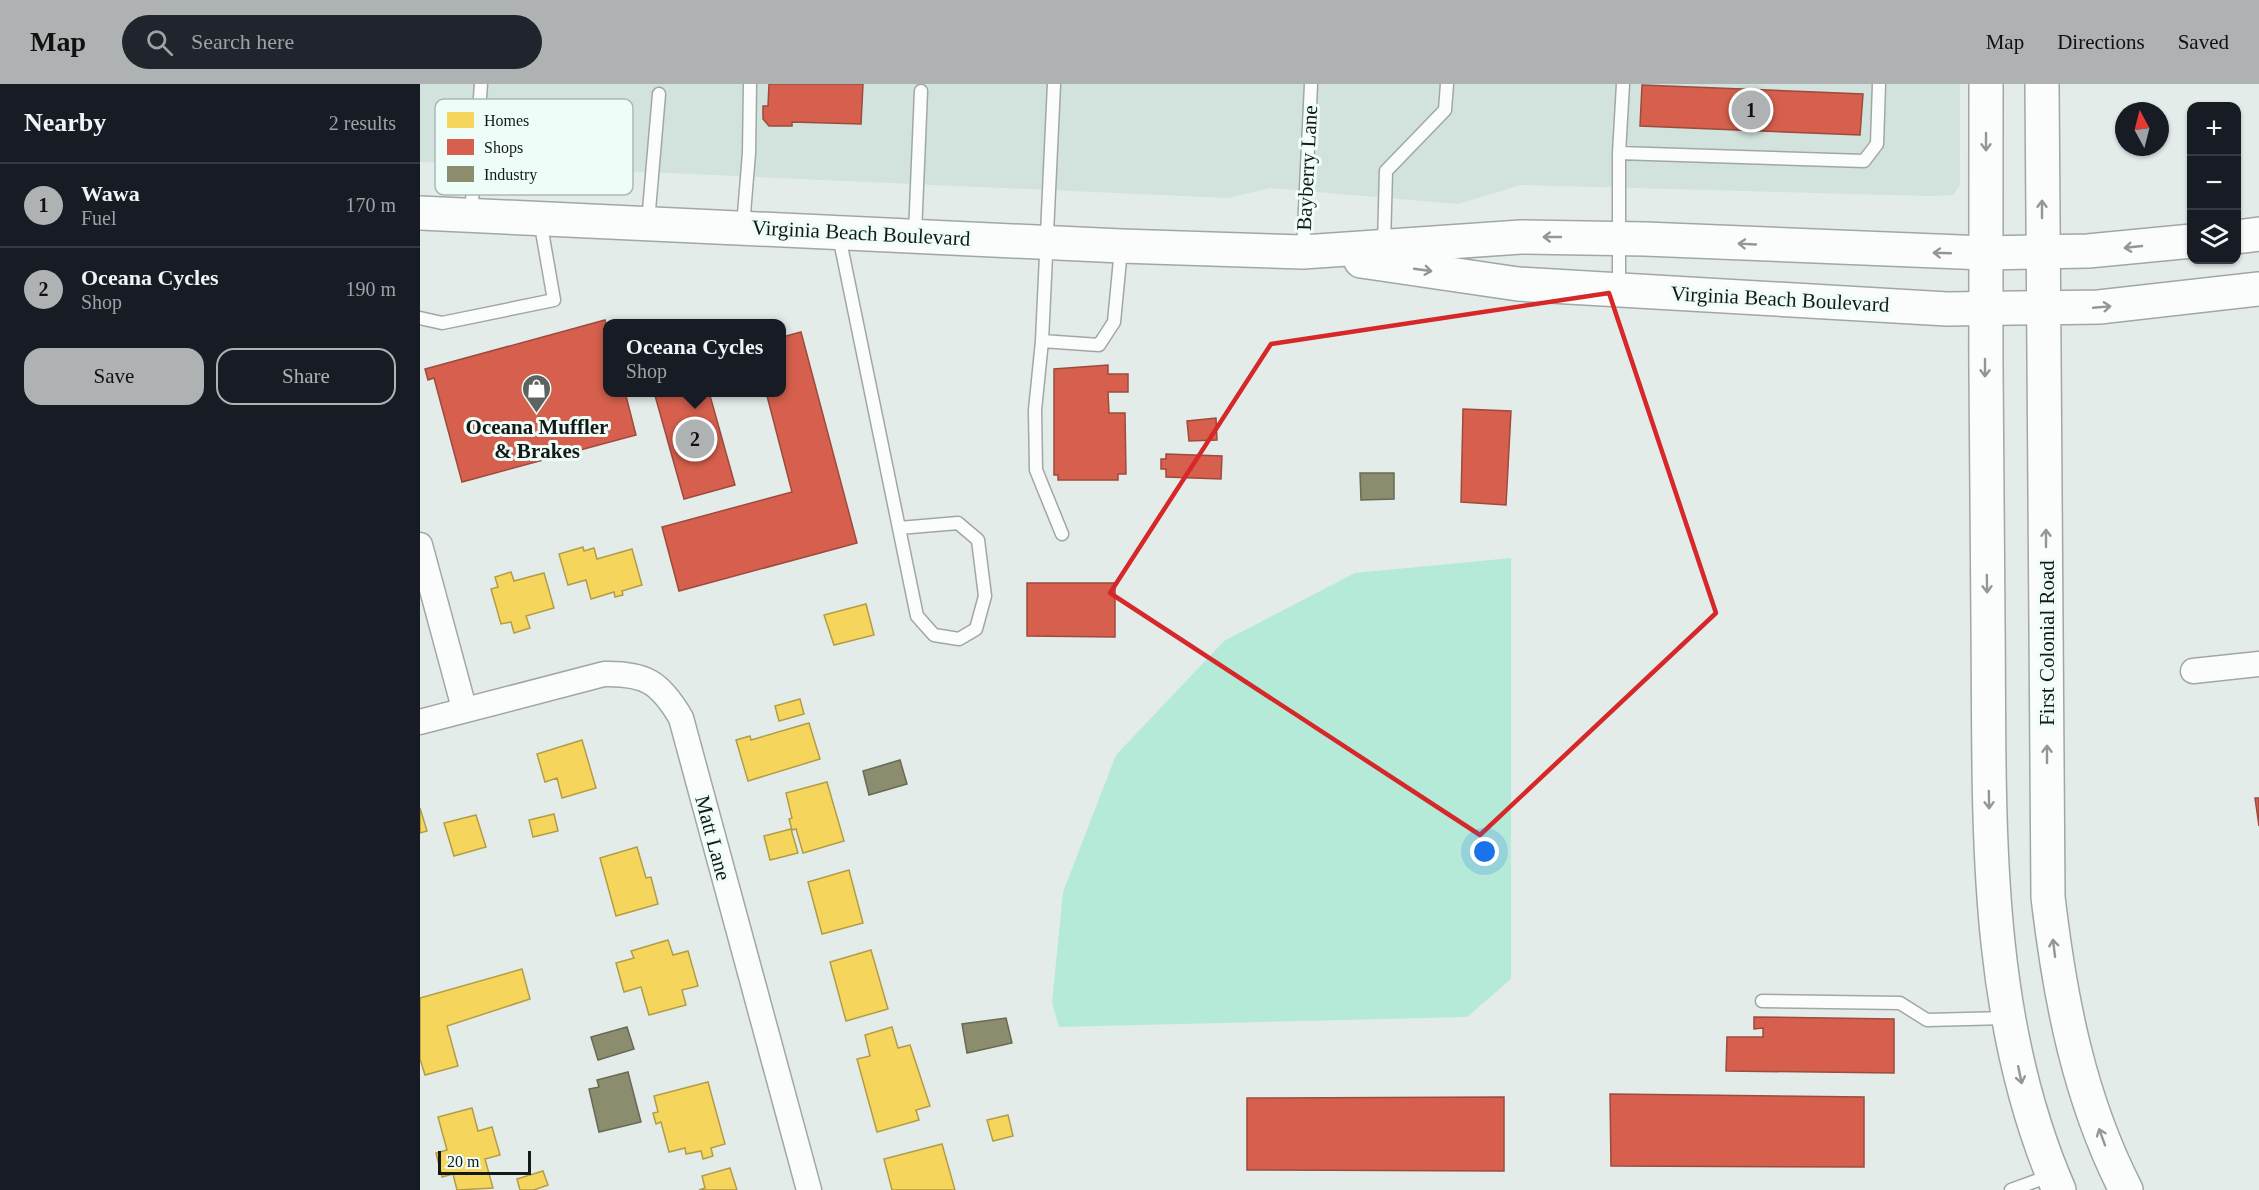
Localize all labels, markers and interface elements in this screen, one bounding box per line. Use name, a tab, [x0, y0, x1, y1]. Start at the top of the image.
search box	[122, 15, 542, 69]
text: Map	[30, 26, 86, 57]
icon: search	[143, 26, 176, 59]
text: Search here	[191, 29, 294, 54]
text: Map	[1986, 30, 2024, 54]
text: Directions	[2057, 30, 2145, 54]
text: Saved	[2178, 30, 2229, 54]
pin: 1	[1732, 87, 1770, 132]
legend	[435, 99, 633, 195]
north arrow	[2115, 102, 2169, 156]
map controls	[2187, 102, 2241, 264]
button: +	[2187, 102, 2241, 156]
street label: Bayberry Lane	[1292, 105, 1322, 231]
text: Nearby	[24, 108, 106, 137]
text: 2 results	[329, 112, 396, 134]
text: Homes	[484, 112, 529, 129]
one-way arrow	[1980, 132, 1992, 152]
text: Shops	[484, 139, 523, 157]
button: −	[2187, 156, 2241, 210]
text: Industry	[484, 166, 537, 184]
text: Wawa	[81, 181, 140, 206]
text: 1	[39, 194, 49, 216]
text: 170 m	[345, 194, 396, 216]
one-way arrow	[2036, 200, 2048, 220]
text: Fuel	[81, 207, 117, 229]
button: layers	[2187, 210, 2241, 264]
street label: Virginia Beach Boulevard	[751, 215, 971, 251]
one-way arrow	[1543, 231, 1563, 243]
one-way arrow	[1737, 238, 1757, 249]
one-way arrow	[2124, 242, 2144, 253]
one-way arrow	[1932, 247, 1952, 258]
one-way arrow	[1413, 264, 1432, 275]
text: Oceana Cycles	[81, 265, 218, 290]
text: 2	[39, 278, 49, 300]
text: 190 m	[345, 278, 396, 300]
street label: Virginia Beach Boulevard	[1670, 281, 1890, 317]
text: Shop	[81, 291, 122, 313]
one-way arrow	[2091, 301, 2111, 312]
popup	[603, 319, 786, 397]
text: Oceana Cycles	[626, 334, 763, 359]
button: Save	[24, 348, 204, 405]
button: Share	[216, 348, 396, 405]
one-way arrow	[1979, 358, 1991, 378]
text: Shop	[626, 360, 667, 382]
shop icon: Oceana Muffler & Brakes	[521, 372, 553, 414]
place label: Oceana Muffler & Brakes	[466, 415, 608, 463]
pin: 2	[676, 416, 714, 462]
one-way arrow	[2040, 528, 2052, 548]
street label: First Colonial Road	[2035, 560, 2059, 726]
one-way arrow	[1981, 574, 1993, 594]
one-way arrow	[2041, 744, 2053, 764]
one-way arrow	[1984, 790, 1995, 810]
street label: Matt Lane	[690, 793, 736, 883]
your location	[1470, 837, 1499, 866]
one-way arrow	[2048, 939, 2059, 959]
one-way arrow	[2015, 1065, 2027, 1084]
one-way arrow	[2095, 1128, 2106, 1147]
scale bar	[438, 1148, 531, 1176]
text: 20 m	[447, 1153, 479, 1170]

